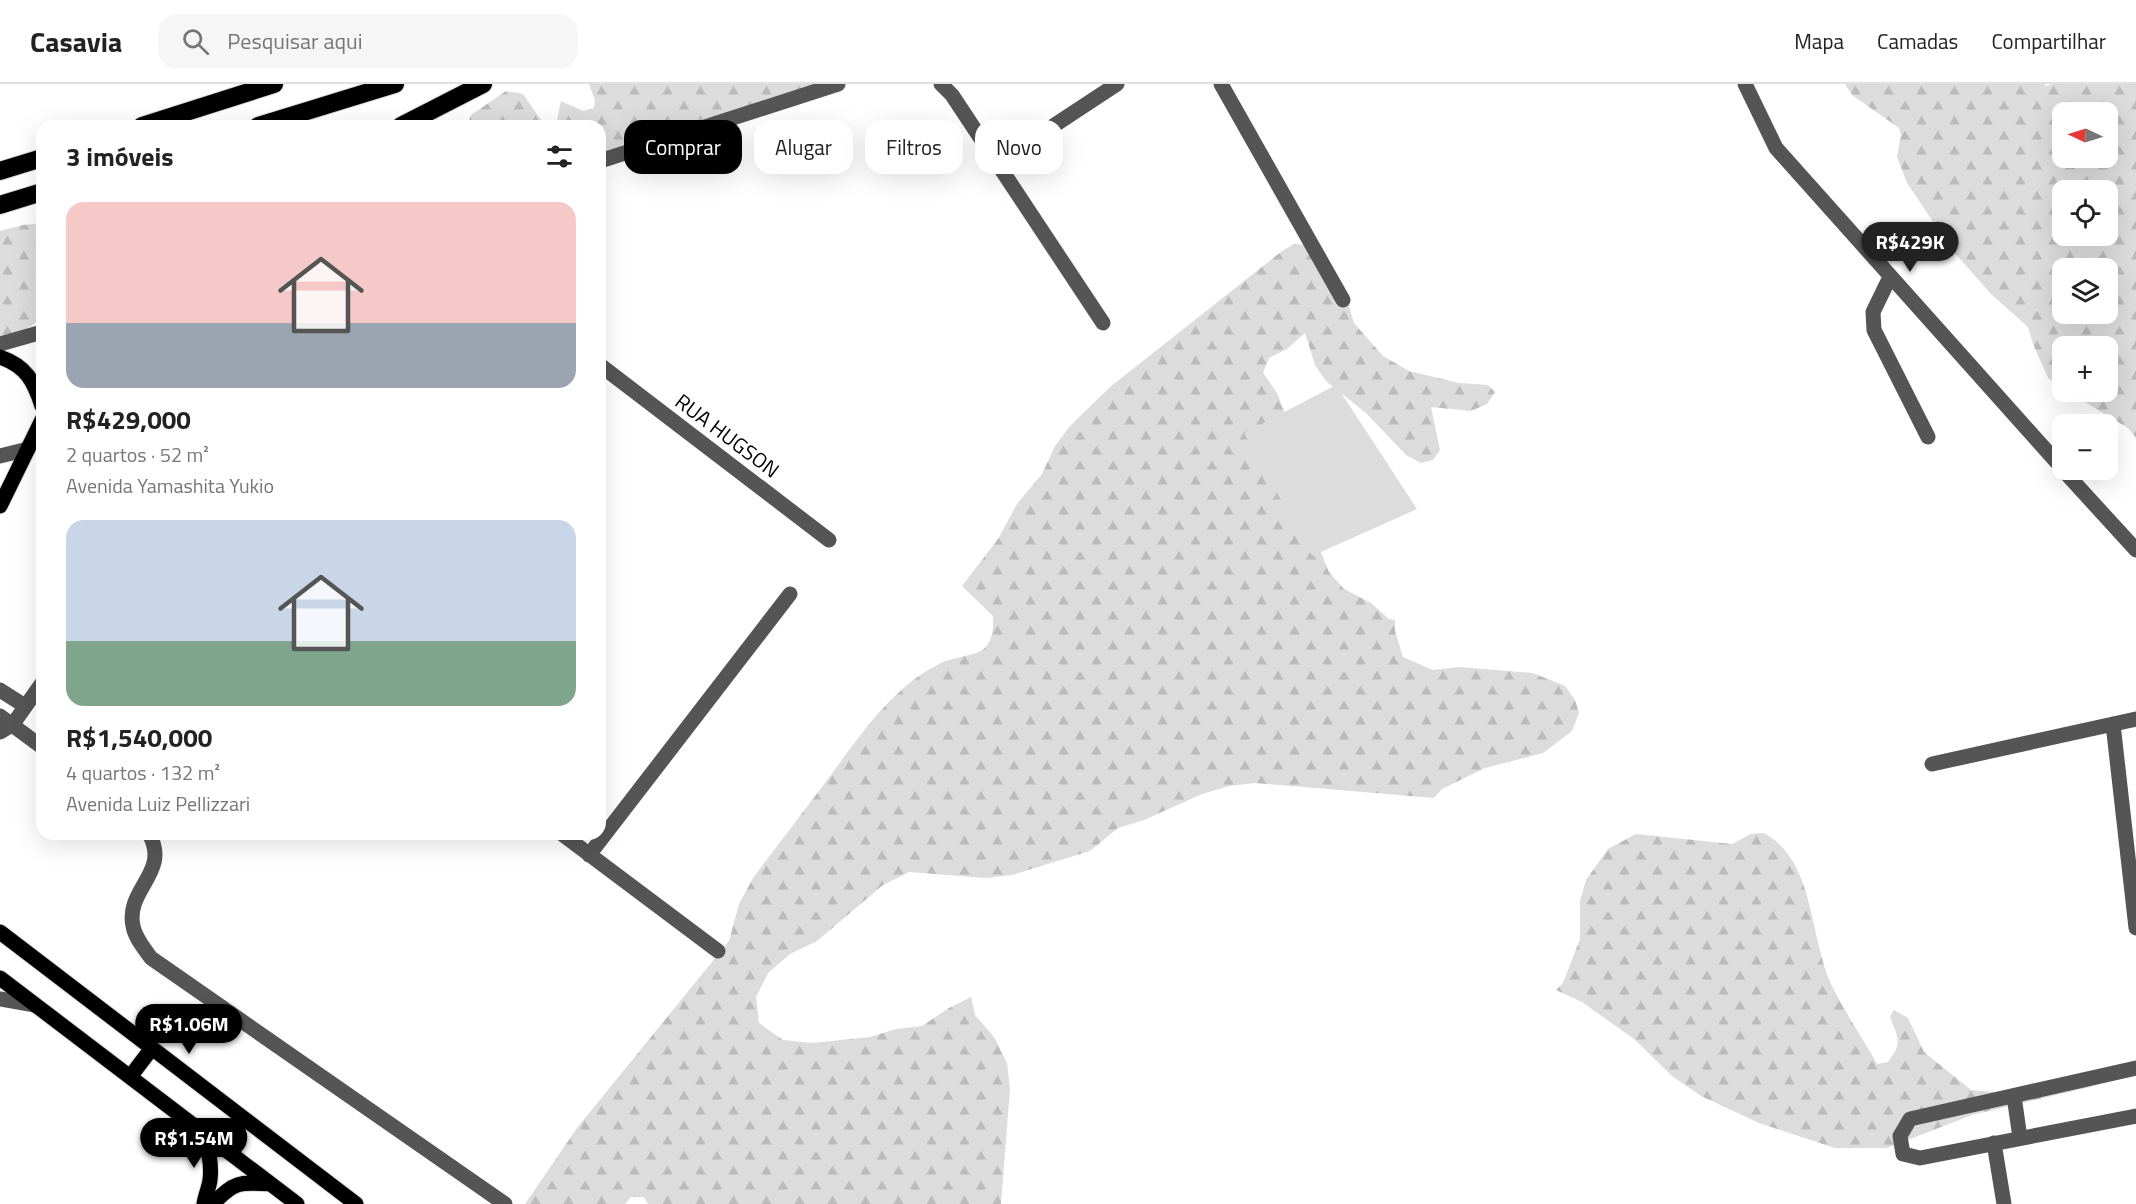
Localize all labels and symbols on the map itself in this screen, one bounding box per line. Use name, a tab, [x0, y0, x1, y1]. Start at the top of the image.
north arrow	[2052, 102, 2118, 168]
pin: R$429K	[1861, 222, 1959, 273]
street label: RUA HUGSON	[669, 385, 787, 485]
pin: R$1.06M	[134, 1004, 244, 1055]
pin: R$1.54M	[139, 1118, 249, 1169]

